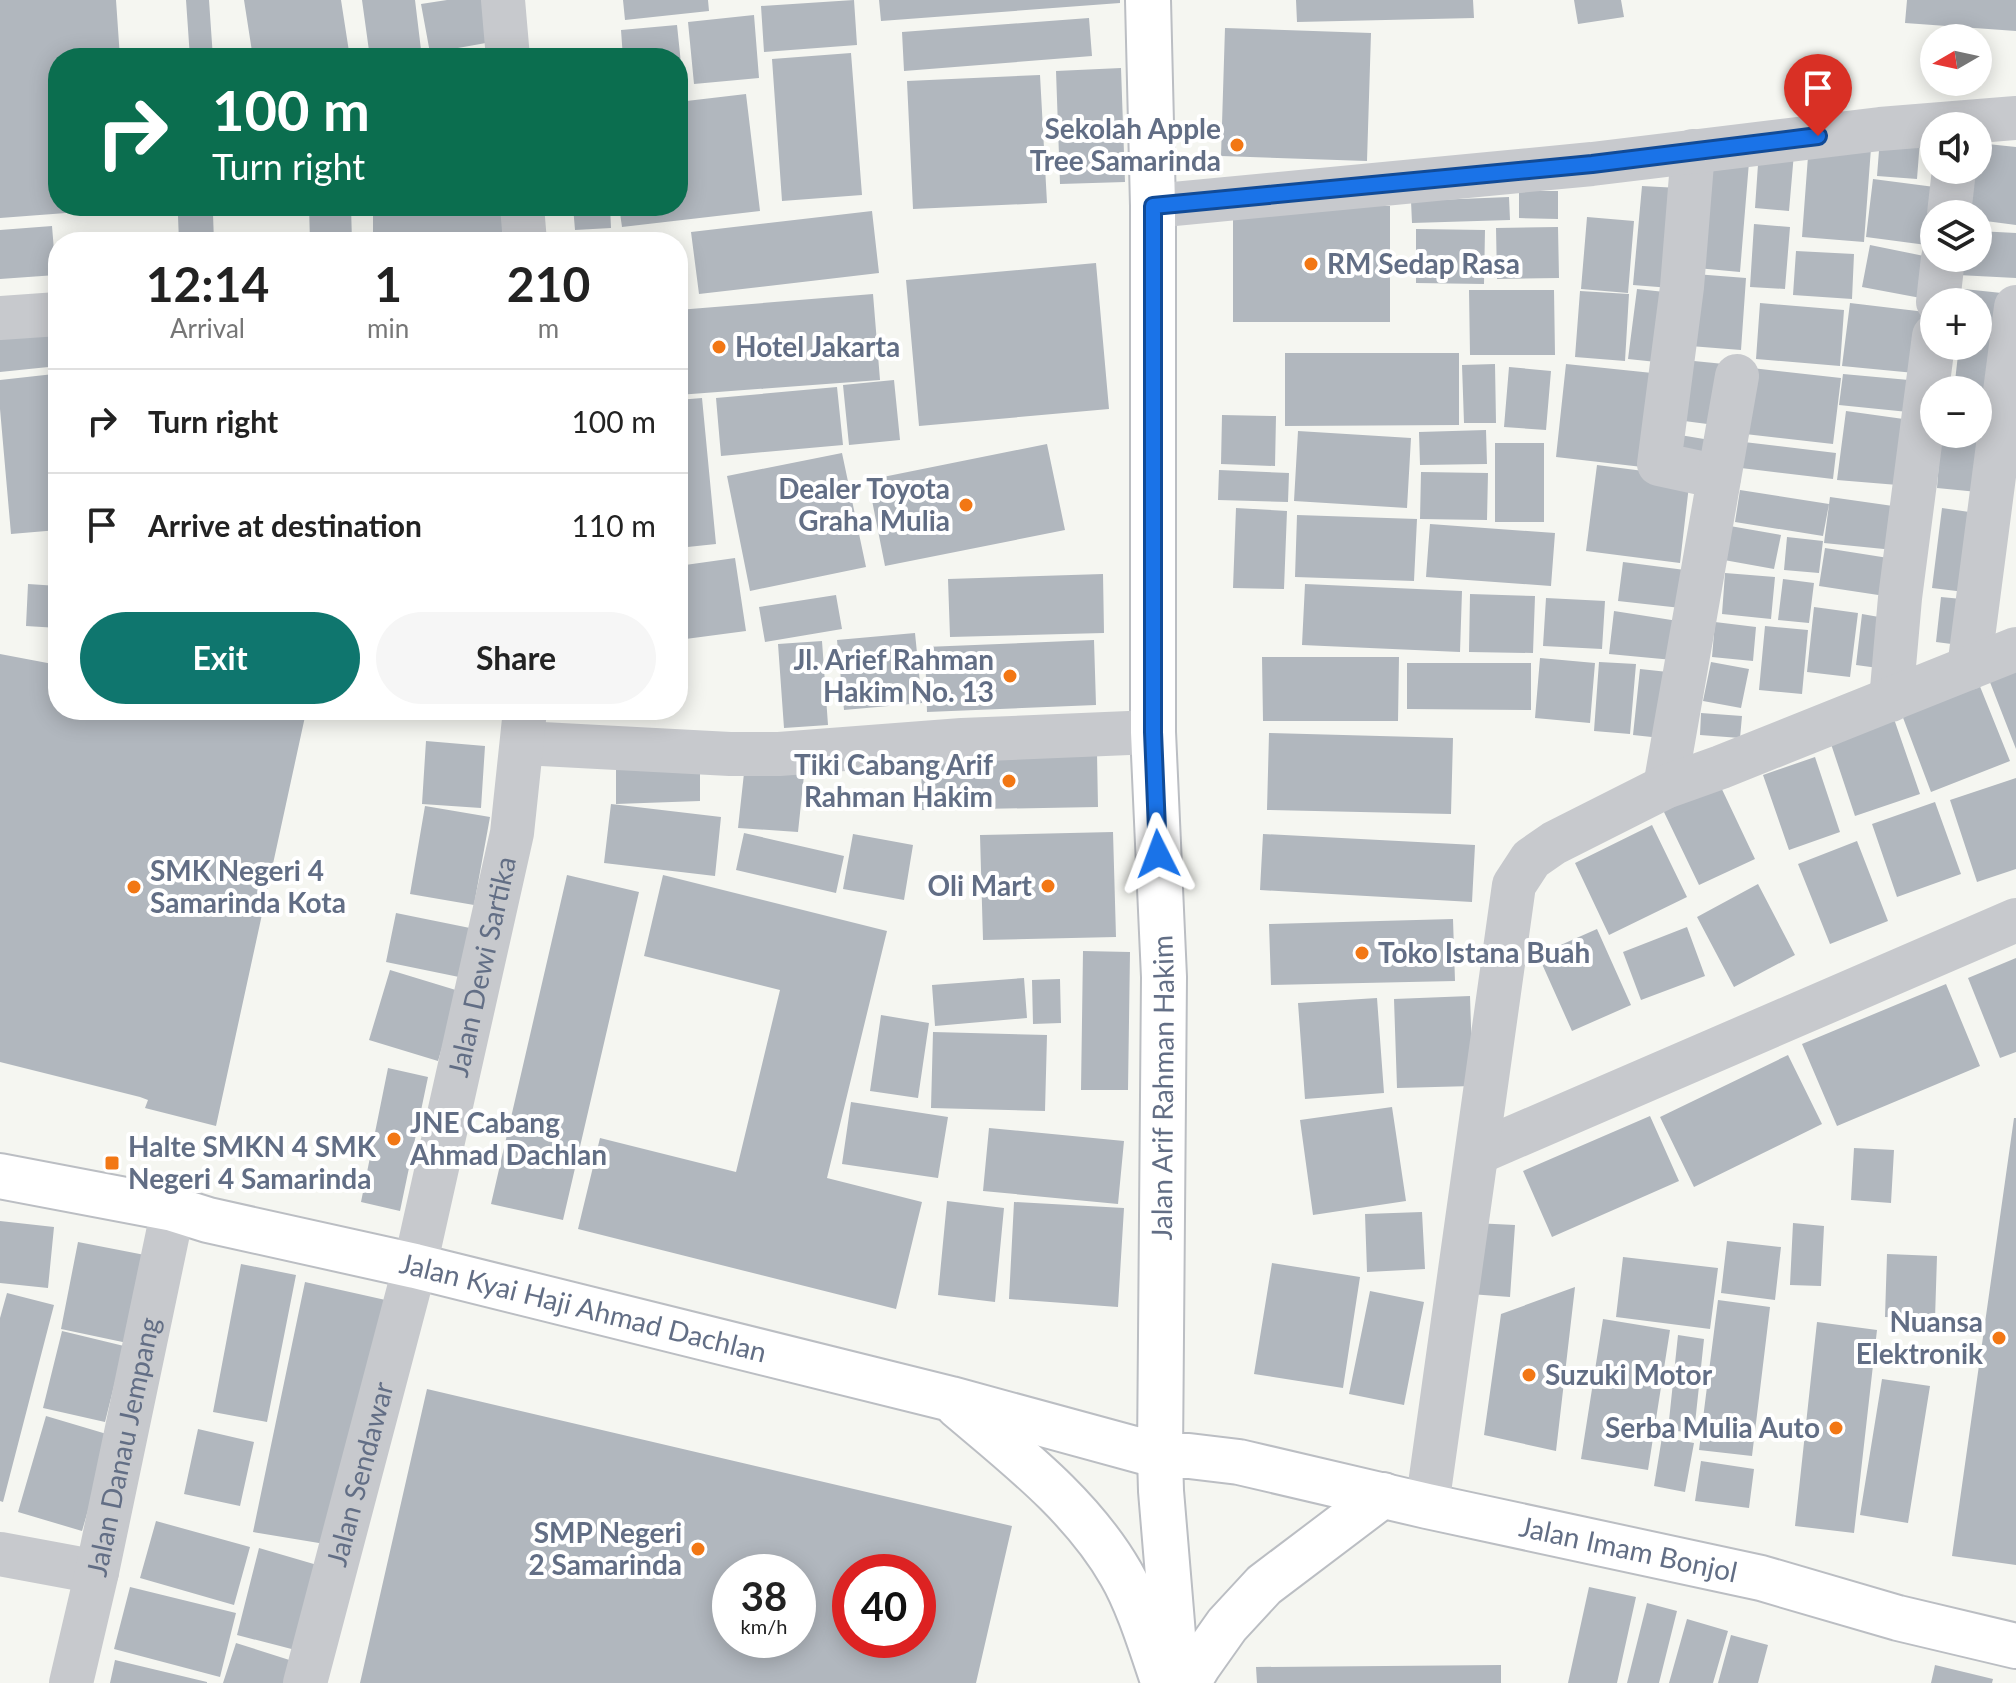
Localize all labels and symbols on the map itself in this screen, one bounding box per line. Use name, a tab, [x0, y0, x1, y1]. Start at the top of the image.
north arrow	[1920, 24, 1992, 96]
pin	[1784, 54, 1852, 136]
place label: Sekolah Apple Tree Samarinda	[1030, 111, 1221, 177]
marker: Sekolah Apple Tree Samarinda	[1228, 136, 1246, 154]
place label: RM Sedap Rasa	[1327, 246, 1520, 280]
marker: RM Sedap Rasa	[1302, 255, 1320, 273]
place label: Hotel Jakarta	[735, 329, 900, 363]
marker: Hotel Jakarta	[710, 338, 728, 356]
place label: Dealer Toyota Graha Mulia	[778, 471, 950, 537]
marker: Dealer Toyota Graha Mulia	[957, 496, 975, 514]
place label: Jl. Arief Rahman Hakim No. 13	[793, 642, 994, 708]
marker: Jl. Arief Rahman Hakim No. 13	[1001, 667, 1019, 685]
place label: Tiki Cabang Arif Rahman Hakim	[794, 747, 993, 813]
marker: Tiki Cabang Arif Rahman Hakim	[1000, 772, 1018, 790]
position arrow	[1116, 812, 1200, 896]
place label: SMK Negeri 4 Samarinda Kota	[150, 853, 346, 919]
street label: Jalan Dewi Sartika	[440, 853, 522, 1080]
place label: Oli Mart	[928, 868, 1033, 902]
marker: Oli Mart	[1039, 877, 1057, 895]
marker: SMK Negeri 4 Samarinda Kota	[125, 878, 143, 896]
street label: Jalan Arif Rahman Hakim	[1144, 934, 1180, 1241]
place label: Toko Istana Buah	[1378, 935, 1590, 969]
marker: Toko Istana Buah	[1353, 944, 1371, 962]
place label: JNE Cabang Ahmad Dachlan	[409, 1105, 607, 1171]
place label: Halte SMKN 4 SMK Negeri 4 Samarinda	[128, 1129, 377, 1195]
marker: JNE Cabang Ahmad Dachlan	[385, 1130, 403, 1148]
marker: Halte SMKN 4 SMK Negeri 4 Samarinda	[103, 1154, 121, 1172]
street label: Jalan Kyai Haji Ahmad Dachlan	[397, 1245, 770, 1369]
place label: Nuansa Elektronik	[1856, 1304, 1983, 1370]
street label: Jalan Danau Jempang	[79, 1314, 166, 1579]
marker: Nuansa Elektronik	[1990, 1329, 2008, 1347]
place label: Suzuki Motor	[1545, 1357, 1713, 1391]
marker: Suzuki Motor	[1520, 1366, 1538, 1384]
street label: Jalan Sendawar	[319, 1378, 400, 1570]
place label: Serba Mulia Auto	[1605, 1410, 1820, 1444]
marker: Serba Mulia Auto	[1827, 1419, 1845, 1437]
street label: Jalan Imam Bonjol	[1516, 1508, 1741, 1588]
place label: SMP Negeri 2 Samarinda	[528, 1515, 682, 1581]
marker: SMP Negeri 2 Samarinda	[689, 1540, 707, 1558]
speed limit sign: 40	[832, 1554, 936, 1658]

